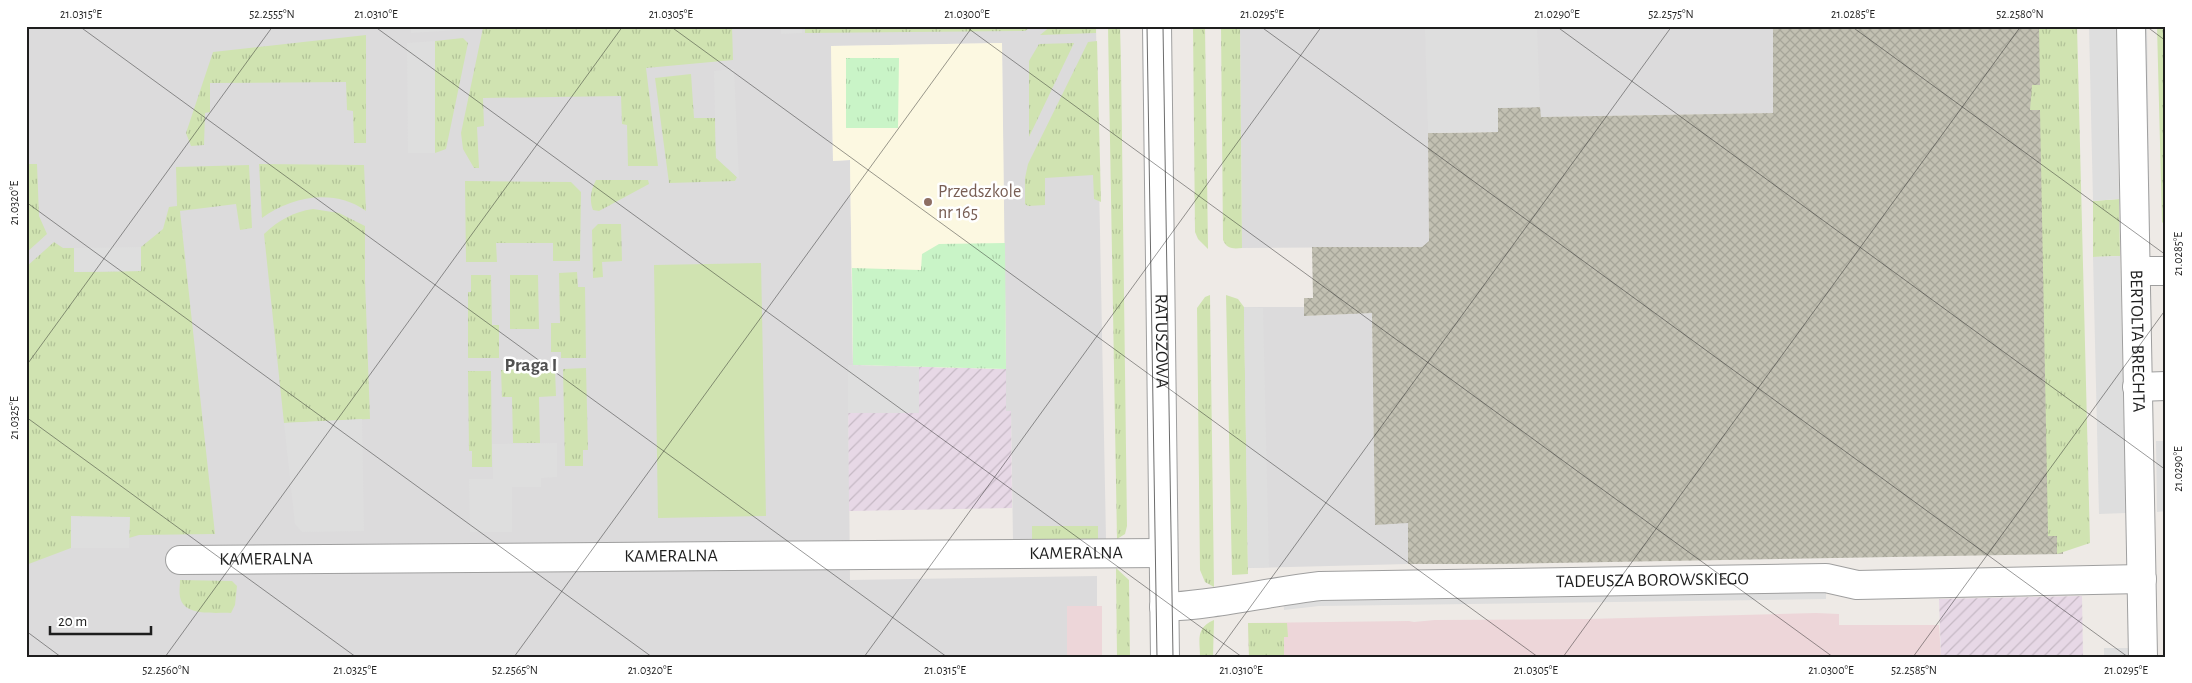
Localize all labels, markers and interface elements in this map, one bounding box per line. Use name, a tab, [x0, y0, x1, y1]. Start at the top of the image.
text: 21.0315°E	[60, 8, 102, 20]
text: 52.2555°N	[249, 8, 295, 20]
text: 21.0310°E	[354, 8, 398, 20]
text: 21.0305°E	[649, 8, 693, 20]
text: 21.0300°E	[944, 8, 990, 20]
text: 21.0295°E	[1240, 8, 1284, 20]
text: 21.0290°E	[1534, 8, 1580, 20]
text: 52.2575°N	[1648, 8, 1694, 20]
text: 21.0285°E	[1831, 8, 1875, 20]
text: 52.2580°N	[1996, 8, 2044, 20]
text: 21.0320°E	[8, 180, 20, 225]
place label: Przedszkole nr 165	[938, 183, 1021, 222]
marker: Przedszkole nr 165	[922, 196, 934, 208]
text: 21.0285°E	[2172, 232, 2184, 276]
street label: BERTOLTA BRECHTA	[2127, 269, 2147, 413]
street label: RATUSZOWA	[1151, 293, 1171, 389]
district label: Praga I	[505, 356, 557, 375]
text: 21.0325°E	[8, 396, 20, 440]
text: 21.0290°E	[2172, 446, 2184, 492]
street label: KAMERALNA	[1029, 544, 1124, 563]
street label: KAMERALNA	[624, 547, 719, 566]
street label: KAMERALNA	[219, 550, 314, 569]
street label: TADEUSZA BOROWSKIEGO	[1556, 570, 1749, 591]
scale bar	[50, 603, 151, 635]
text: 20 m	[58, 614, 87, 629]
text: 52.2560°N	[142, 664, 190, 676]
text: 21.0325°E	[333, 664, 377, 676]
text: 52.2565°N	[492, 664, 538, 676]
text: 21.0320°E	[628, 664, 673, 676]
text: 21.0315°E	[924, 664, 966, 676]
text: 21.0310°E	[1219, 664, 1263, 676]
text: 21.0305°E	[1514, 664, 1558, 676]
text: 21.0300°E	[1808, 664, 1854, 676]
text: 52.2585°N	[1891, 664, 1937, 676]
text: 21.0295°E	[2104, 664, 2148, 676]

